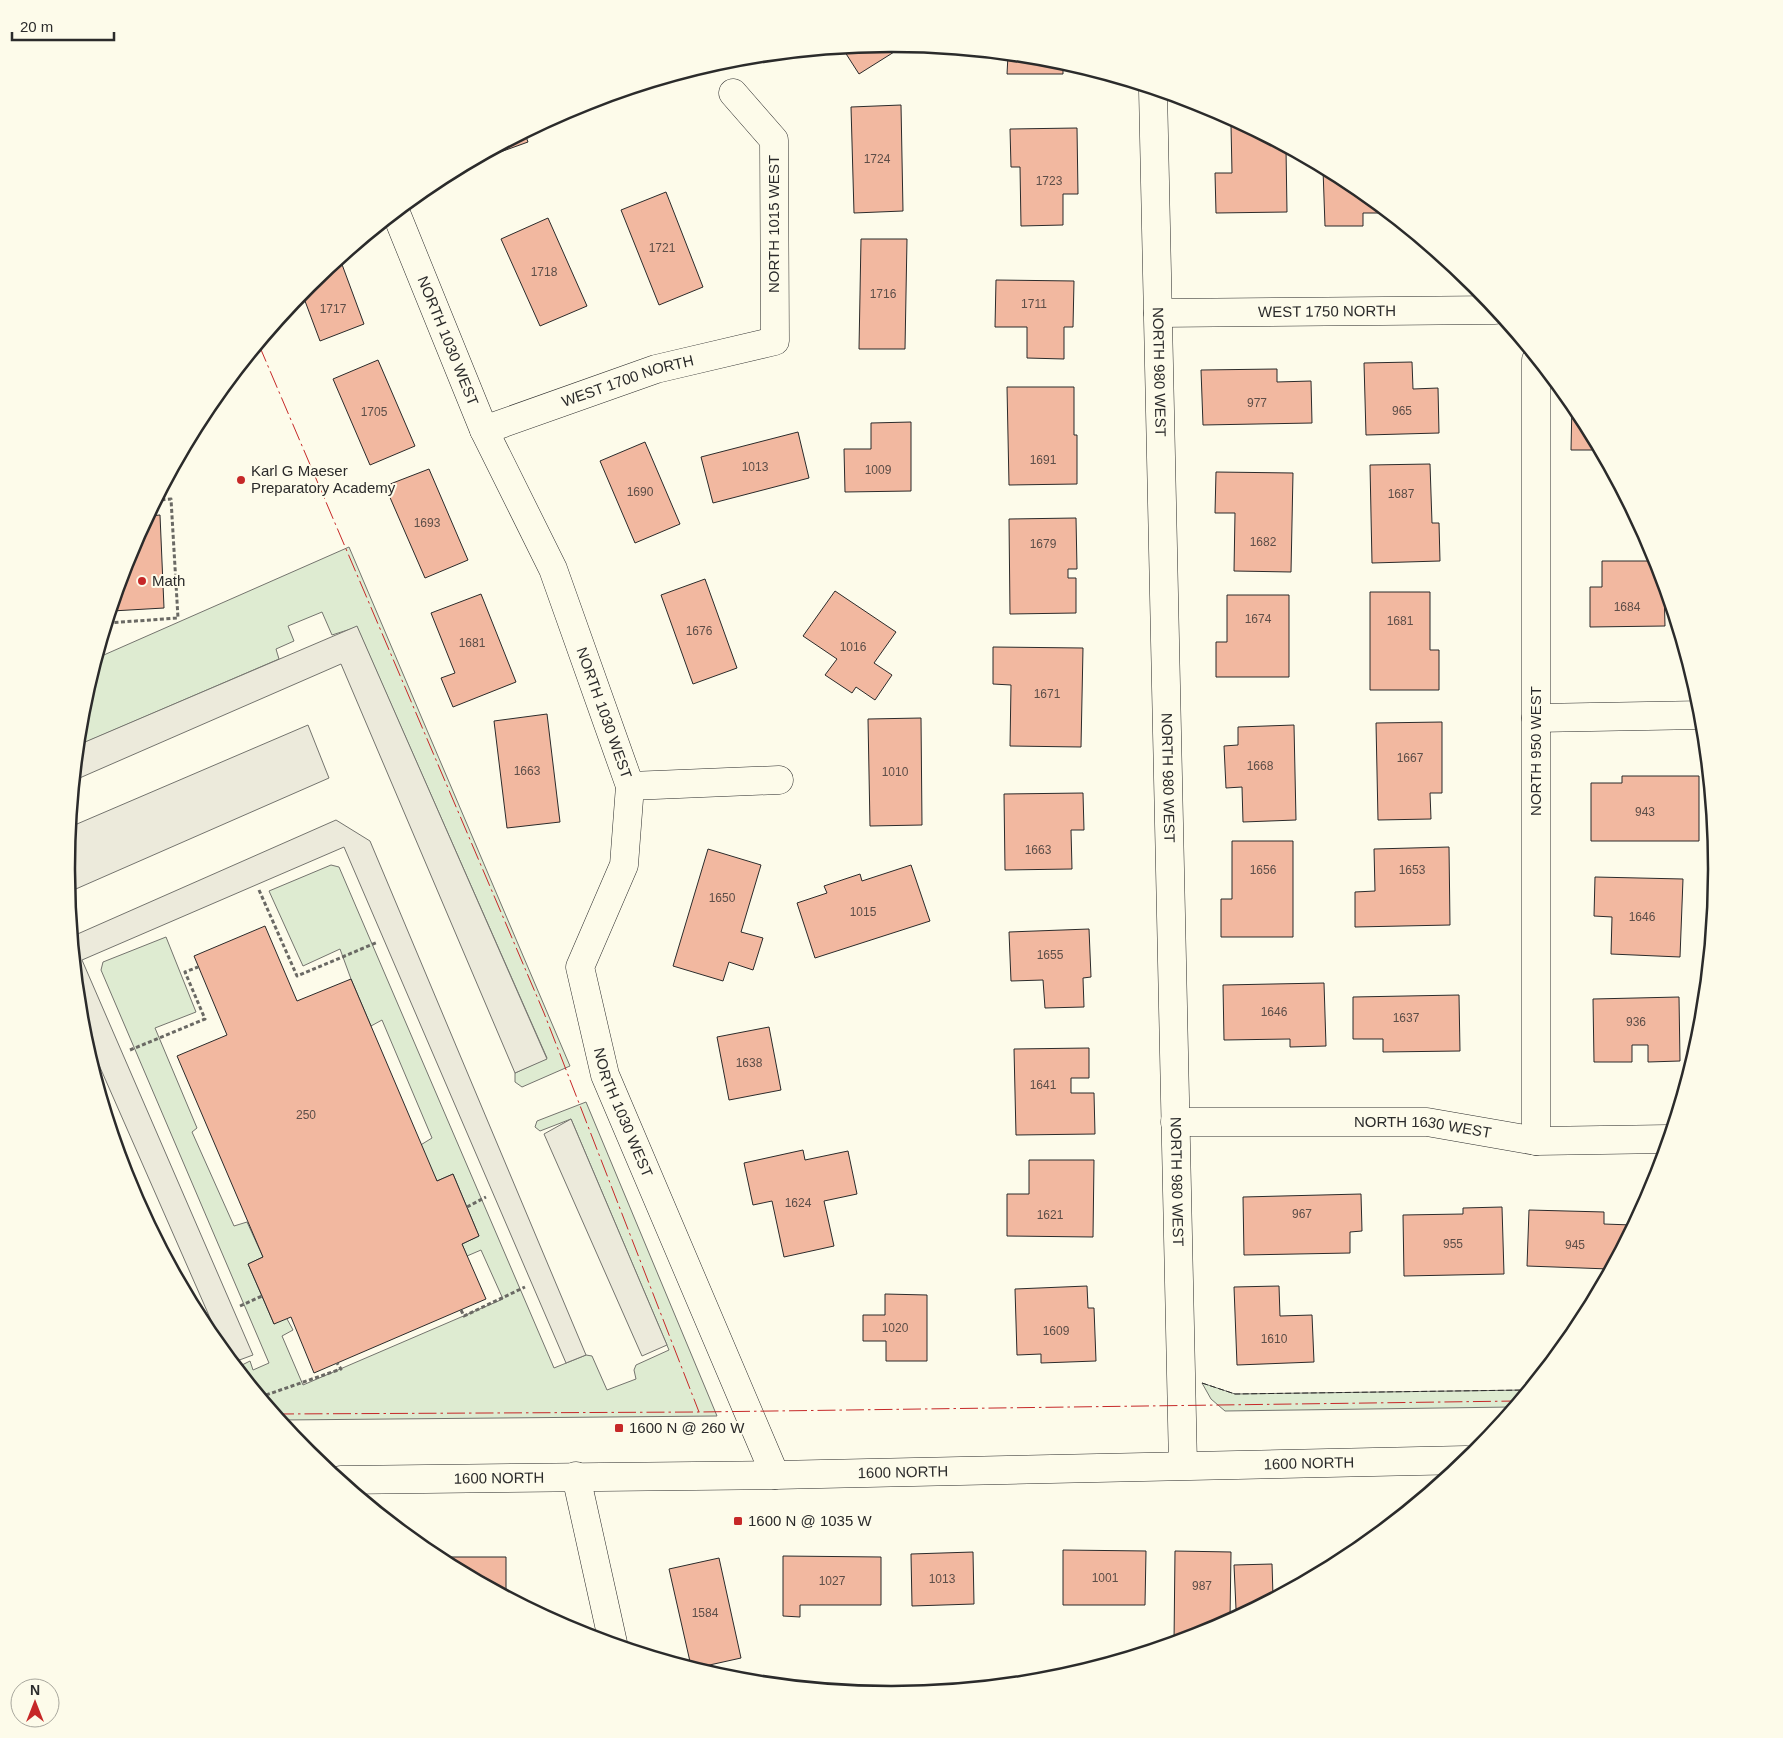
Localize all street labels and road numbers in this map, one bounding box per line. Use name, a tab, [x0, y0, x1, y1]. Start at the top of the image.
street label: NORTH 1015 WEST	[765, 155, 782, 293]
street label: NORTH 1030 WEST	[414, 273, 482, 408]
street label: WEST 1750 NORTH	[1258, 302, 1396, 320]
street label: NORTH 980 WEST	[1150, 307, 1170, 437]
street label: WEST 1700 NORTH	[559, 351, 695, 410]
street label: NORTH 1030 WEST	[573, 645, 636, 781]
street label: NORTH 950 WEST	[1527, 686, 1544, 816]
street label: NORTH 980 WEST	[1159, 713, 1178, 843]
street label: NORTH 1030 WEST	[591, 1046, 656, 1180]
street label: NORTH 1630 WEST	[1354, 1113, 1493, 1141]
street label: NORTH 980 WEST	[1167, 1117, 1187, 1247]
street label: 1600 NORTH	[1263, 1453, 1354, 1472]
street label: 1600 NORTH	[857, 1462, 948, 1481]
street label: 1600 NORTH	[454, 1469, 544, 1487]

